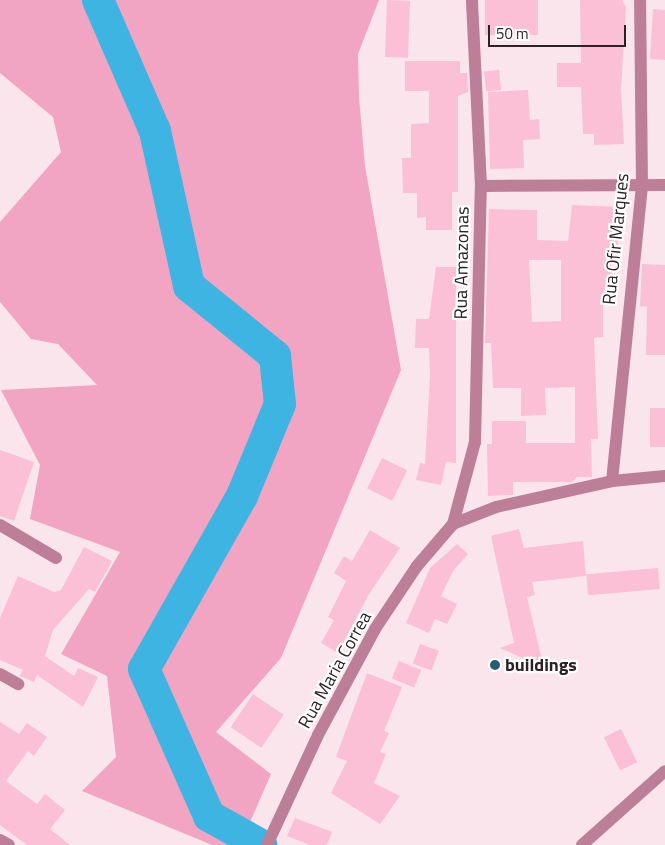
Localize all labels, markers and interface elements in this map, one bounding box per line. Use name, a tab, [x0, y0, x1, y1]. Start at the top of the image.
scale bar	[490, 15, 628, 47]
text: 50 m	[496, 22, 529, 45]
street label: Rua Ofir Marques	[598, 172, 634, 306]
street label: Rua Amazonas	[450, 206, 474, 320]
street label: Rua Maria Correa	[294, 608, 376, 732]
place label: buildings	[505, 654, 577, 676]
marker: buildings	[489, 659, 501, 671]

